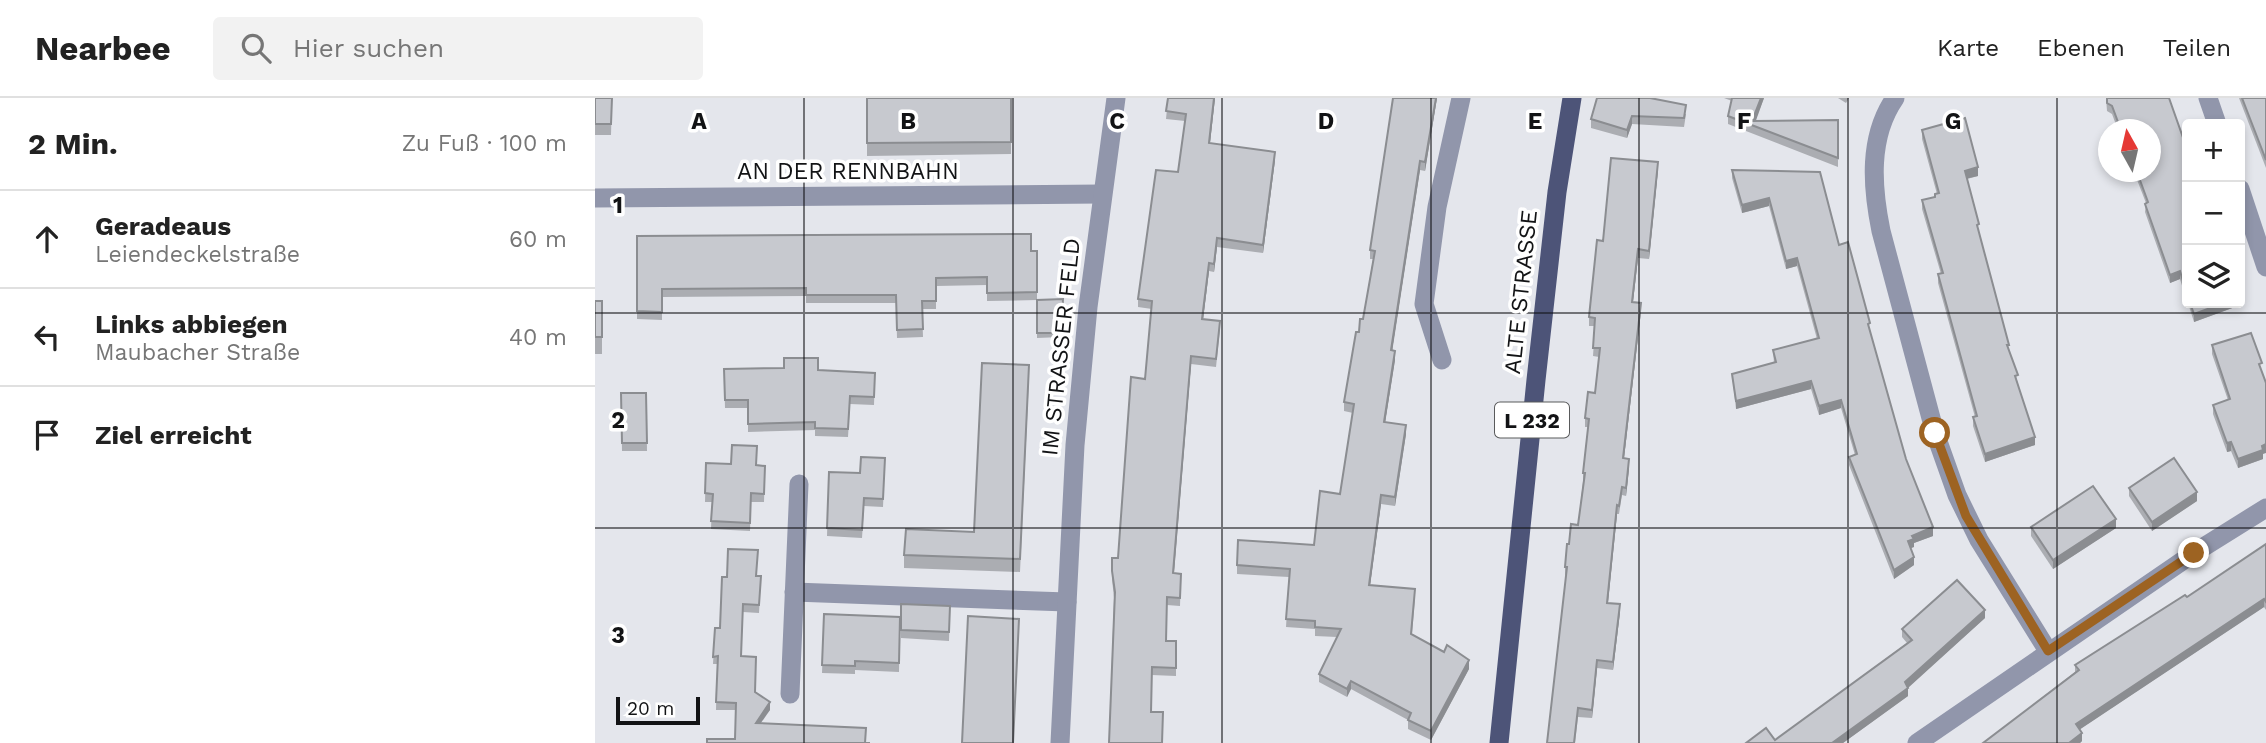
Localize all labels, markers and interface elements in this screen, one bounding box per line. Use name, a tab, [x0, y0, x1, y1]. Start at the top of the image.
search box	[213, 17, 703, 80]
text: Nearbee	[35, 29, 171, 68]
icon: search	[237, 29, 275, 67]
text: Hier suchen	[293, 33, 444, 63]
text: Karte	[1937, 34, 1999, 62]
text: Ebenen	[2037, 34, 2125, 62]
text: Teilen	[2163, 34, 2231, 62]
text: A	[691, 108, 707, 135]
text: B	[900, 108, 916, 135]
text: C	[1109, 108, 1125, 135]
text: D	[1318, 108, 1334, 135]
text: E	[1528, 108, 1542, 135]
text: F	[1737, 108, 1751, 135]
text: G	[1945, 108, 1961, 135]
north arrow	[2098, 119, 2161, 182]
map controls	[2182, 119, 2245, 308]
button: +	[2182, 119, 2245, 182]
text: 2 Min.	[28, 126, 118, 161]
text: Zu Fuß · 100 m	[402, 130, 567, 157]
street label: AN DER RENNBAHN	[737, 158, 959, 185]
button: −	[2182, 182, 2245, 245]
text: 1	[613, 192, 623, 219]
street label: ALTE STRASSE	[1499, 209, 1543, 375]
text: Geradeaus	[95, 211, 231, 241]
icon: ahead	[28, 220, 66, 258]
text: 60 m	[509, 226, 567, 253]
street label: IM STRASSER FELD	[1036, 237, 1086, 457]
text: Leiendeckelstraße	[95, 241, 300, 268]
button: layers	[2182, 245, 2245, 308]
text: Links abbiegen	[95, 309, 288, 339]
icon: left	[28, 318, 66, 356]
text: 40 m	[509, 324, 567, 351]
text: Maubacher Straße	[95, 339, 300, 366]
road number: L 232	[1495, 402, 1569, 438]
text: 2	[611, 407, 625, 434]
icon: arrive	[28, 416, 66, 454]
route start	[1919, 417, 1950, 448]
text: Ziel erreicht	[95, 420, 252, 450]
route end	[2178, 537, 2209, 568]
text: 3	[611, 622, 625, 649]
scale bar	[616, 694, 700, 726]
text: 20 m	[627, 697, 674, 720]

